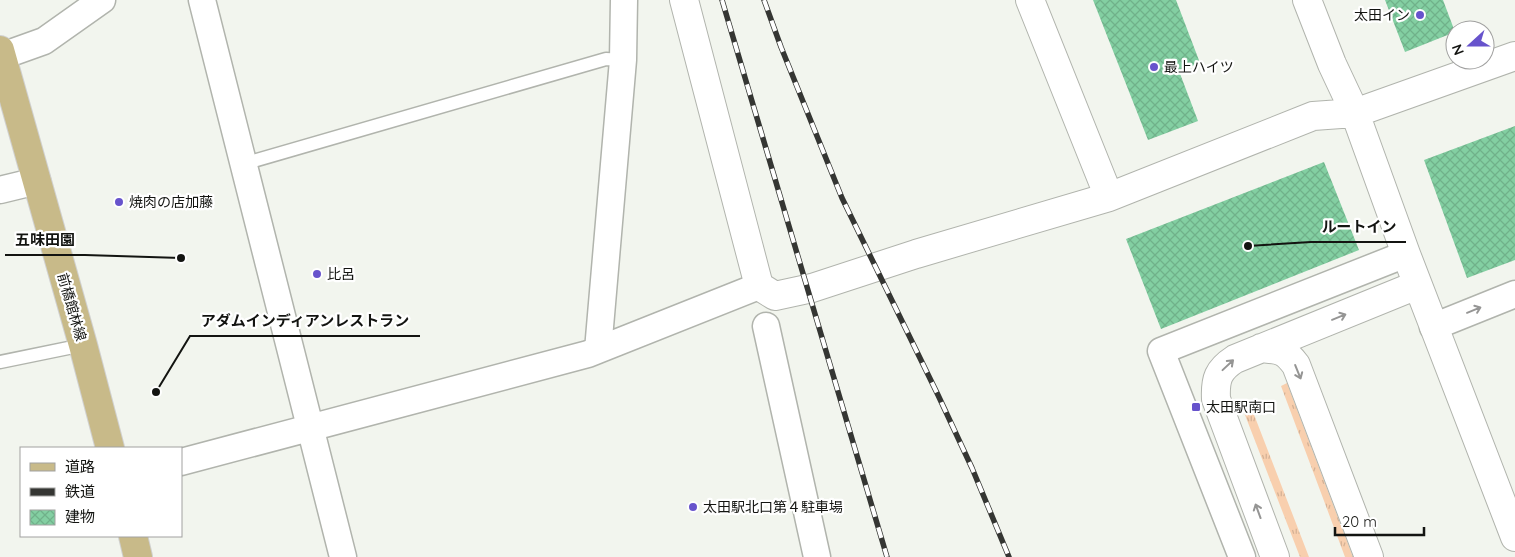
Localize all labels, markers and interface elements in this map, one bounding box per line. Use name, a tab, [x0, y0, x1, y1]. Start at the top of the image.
place label: 太田イン	[1354, 6, 1410, 24]
marker: 太田イン	[1414, 9, 1426, 21]
north arrow	[1445, 20, 1495, 70]
text: N	[1448, 42, 1468, 58]
place label: 最上ハイツ	[1164, 58, 1234, 76]
marker: 最上ハイツ	[1148, 61, 1160, 73]
place label: 焼肉の店加藤	[129, 193, 213, 211]
marker: 焼肉の店加藤	[113, 196, 125, 208]
callout: ルートイン	[1311, 212, 1406, 242]
text: ルートイン	[1321, 217, 1397, 236]
callout: 五味田園	[5, 225, 85, 255]
text: 五味田園	[15, 230, 75, 249]
place label: 比呂	[327, 265, 355, 283]
marker: 比呂	[311, 268, 323, 280]
street label: 前橋館林線	[54, 271, 90, 343]
one-way arrow	[1466, 305, 1481, 314]
callout: アダムインディアンレストラン	[190, 306, 420, 336]
text: アダムインディアンレストラン	[201, 311, 409, 330]
one-way arrow	[1331, 311, 1346, 321]
one-way arrow	[1222, 359, 1234, 371]
one-way arrow	[1294, 364, 1304, 379]
place label: 太田駅南口	[1206, 398, 1276, 416]
marker: 太田駅南口	[1190, 401, 1202, 413]
legend	[20, 447, 182, 537]
text: 道路	[65, 457, 95, 476]
text: 鉄道	[65, 482, 95, 501]
place label: 太田駅北口第４駐車場	[703, 498, 843, 516]
marker: 太田駅北口第４駐車場	[687, 501, 699, 513]
one-way arrow	[1253, 504, 1262, 520]
scale bar	[1335, 504, 1424, 536]
text: 建物	[65, 507, 95, 526]
text: 20 m	[1342, 512, 1377, 531]

